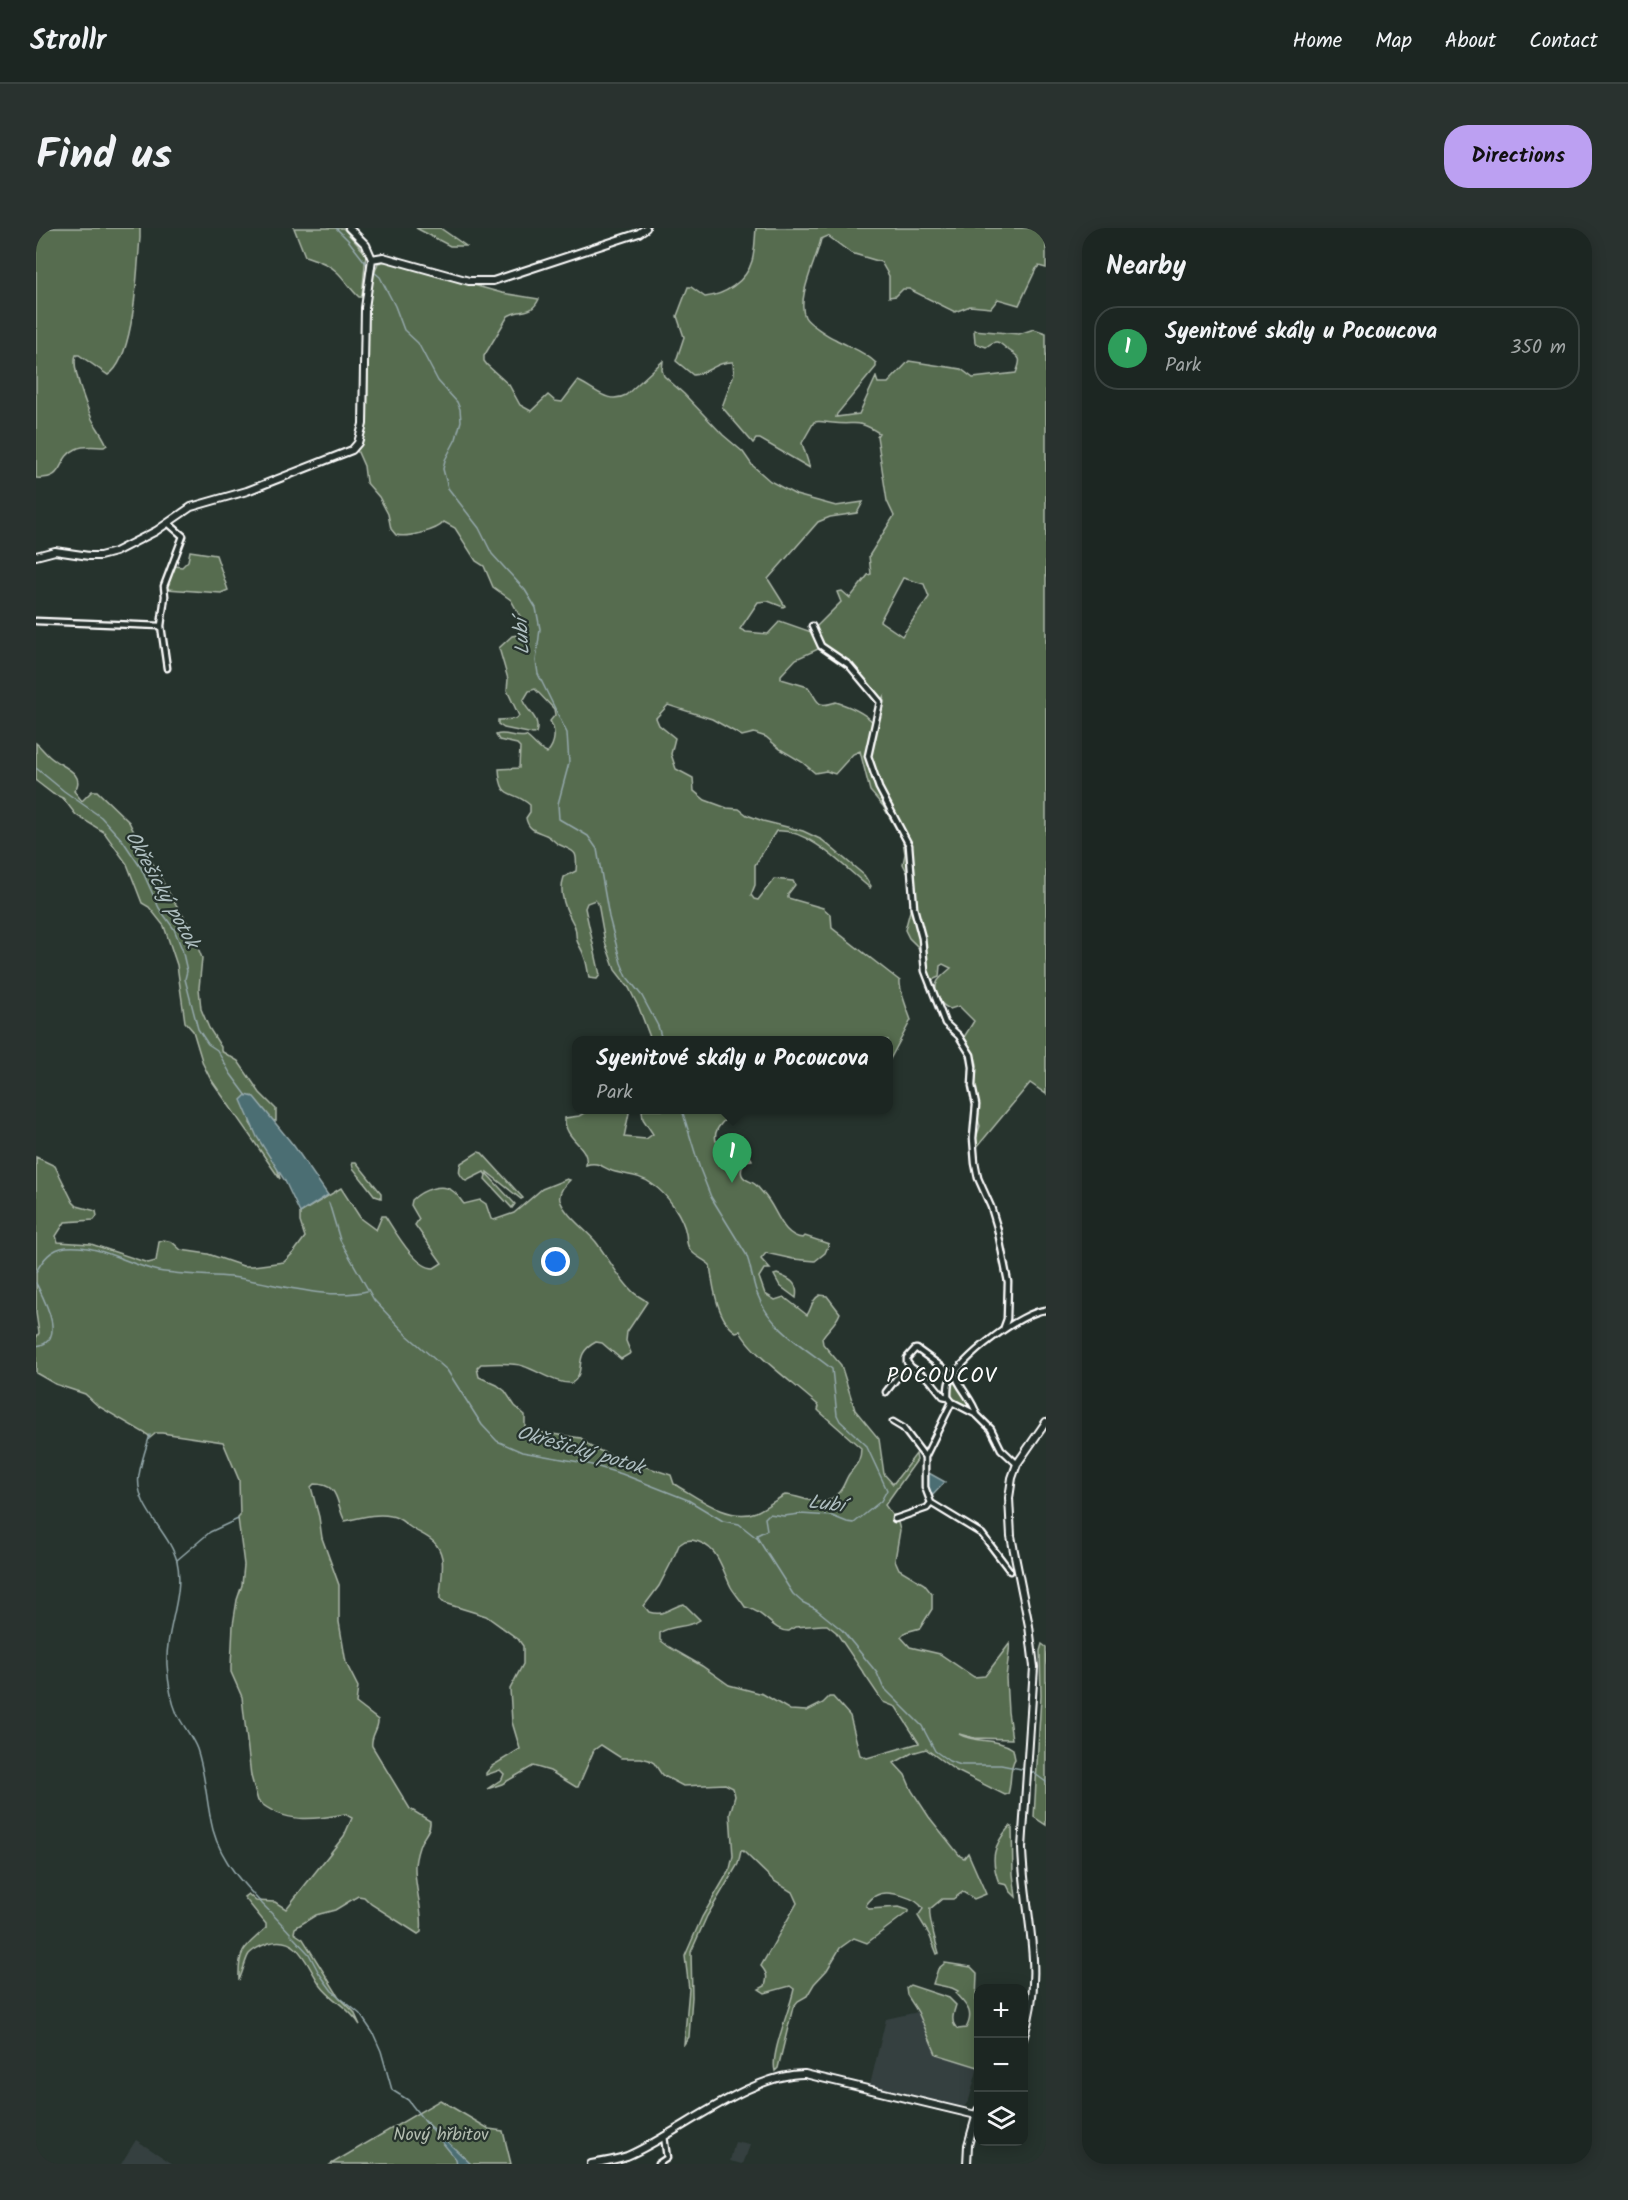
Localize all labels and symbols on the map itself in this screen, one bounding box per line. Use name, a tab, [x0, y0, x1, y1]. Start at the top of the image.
water label: Lubí	[506, 611, 540, 656]
water label: Okřešický potok	[115, 825, 208, 957]
pin: 1	[712, 1134, 752, 1183]
your location	[541, 1247, 570, 1276]
district label: POCOUCOV	[887, 1360, 998, 1393]
water label: Okřešický potok	[513, 1418, 650, 1485]
water label: Lubí	[806, 1487, 853, 1524]
park label: Nový hřbitov	[393, 2121, 489, 2150]

